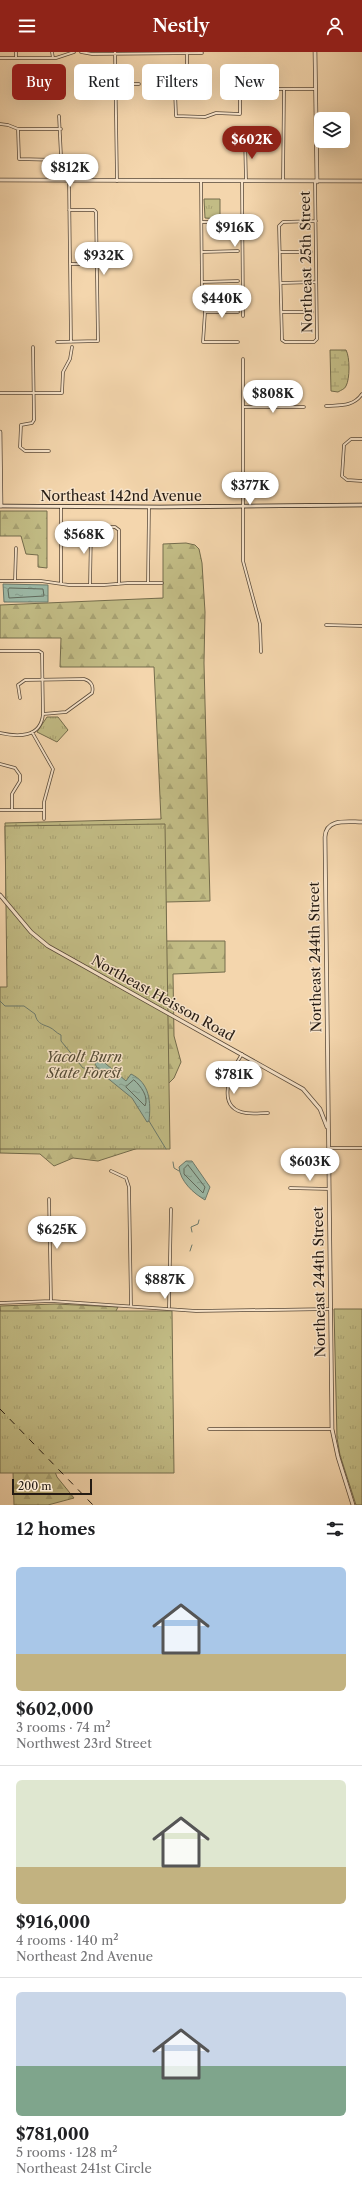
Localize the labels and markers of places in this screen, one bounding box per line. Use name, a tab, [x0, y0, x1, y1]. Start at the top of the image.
pin: $602K	[224, 126, 280, 160]
pin: $812K	[42, 154, 98, 188]
pin: $916K	[207, 214, 263, 248]
pin: $932K	[76, 242, 132, 276]
pin: $440K	[194, 285, 250, 319]
pin: $808K	[245, 380, 301, 414]
pin: $377K	[222, 472, 278, 506]
pin: $568K	[56, 521, 112, 555]
pin: $781K	[206, 1061, 262, 1095]
pin: $603K	[282, 1148, 338, 1182]
pin: $625K	[29, 1216, 85, 1250]
pin: $887K	[137, 1266, 193, 1300]

